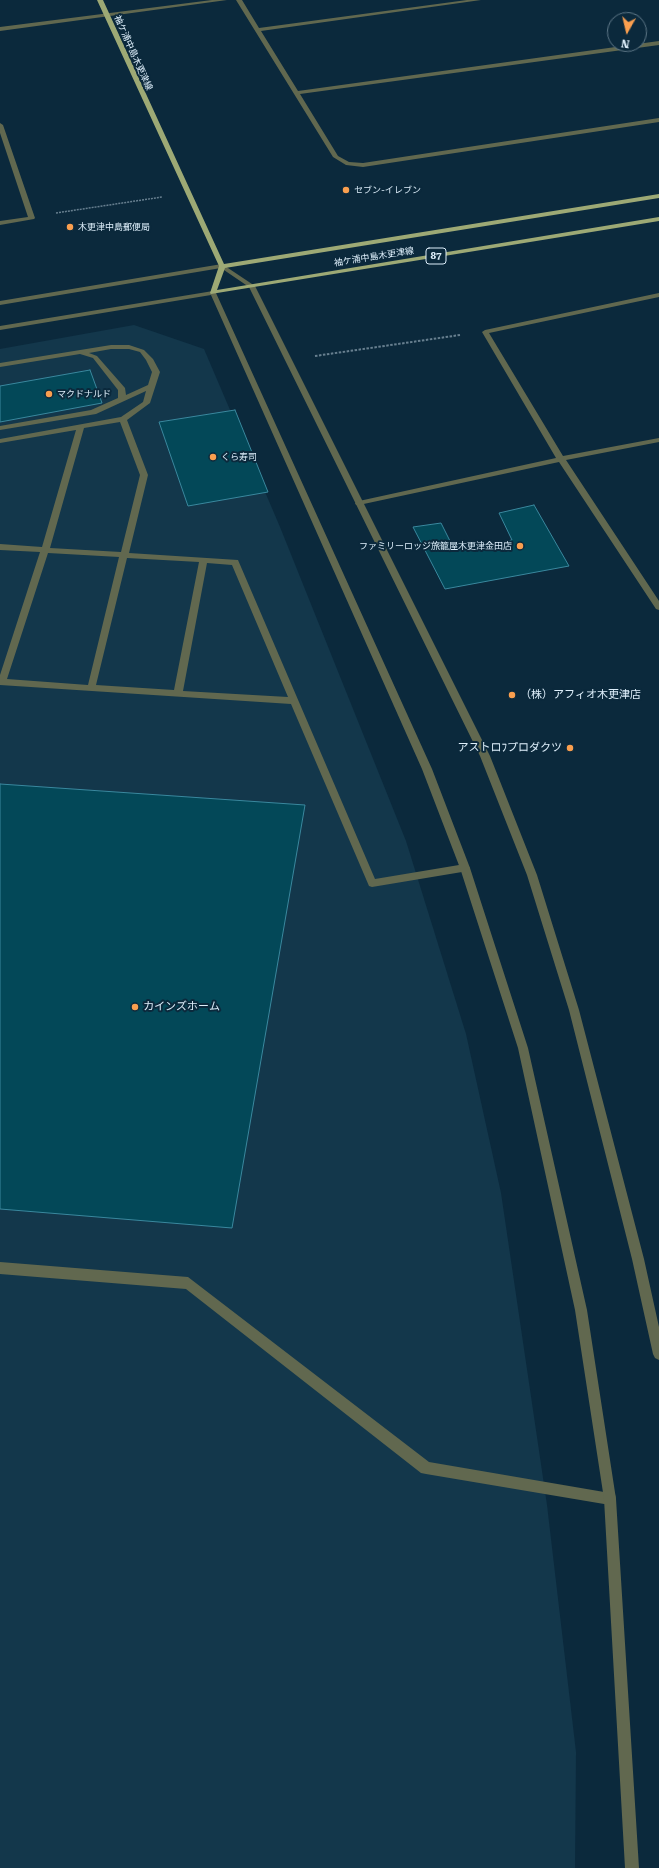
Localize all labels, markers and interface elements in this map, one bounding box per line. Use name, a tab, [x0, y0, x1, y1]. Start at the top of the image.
north arrow	[607, 12, 647, 52]
street label: 袖ケ浦中島木更津線	[112, 14, 154, 92]
text: N	[620, 36, 631, 50]
marker: セブン-イレブン	[341, 185, 351, 195]
place label: セブン-イレブン	[354, 185, 421, 195]
marker: 木更津中島郵便局	[65, 222, 75, 232]
place label: 木更津中島郵便局	[78, 222, 150, 232]
street label: 袖ケ浦中島木更津線	[333, 245, 415, 269]
road number: 87	[426, 248, 446, 264]
marker: マクドナルド	[44, 389, 54, 399]
place label: マクドナルド	[57, 389, 111, 399]
marker: くら寿司	[208, 452, 218, 462]
place label: くら寿司	[221, 452, 257, 462]
place label: ファミリーロッジ旅籠屋木更津金田店	[359, 541, 512, 551]
marker: ファミリーロッジ旅籠屋木更津金田店	[515, 541, 525, 551]
place label: （株）アフィオ木更津店	[520, 688, 641, 702]
marker: （株）アフィオ木更津店	[507, 690, 517, 700]
place label: アストロﾌプロダクツ	[458, 741, 562, 755]
marker: アストロﾌプロダクツ	[565, 743, 575, 753]
place label: カインズホーム	[143, 1000, 220, 1014]
marker: カインズホーム	[130, 1002, 140, 1012]

